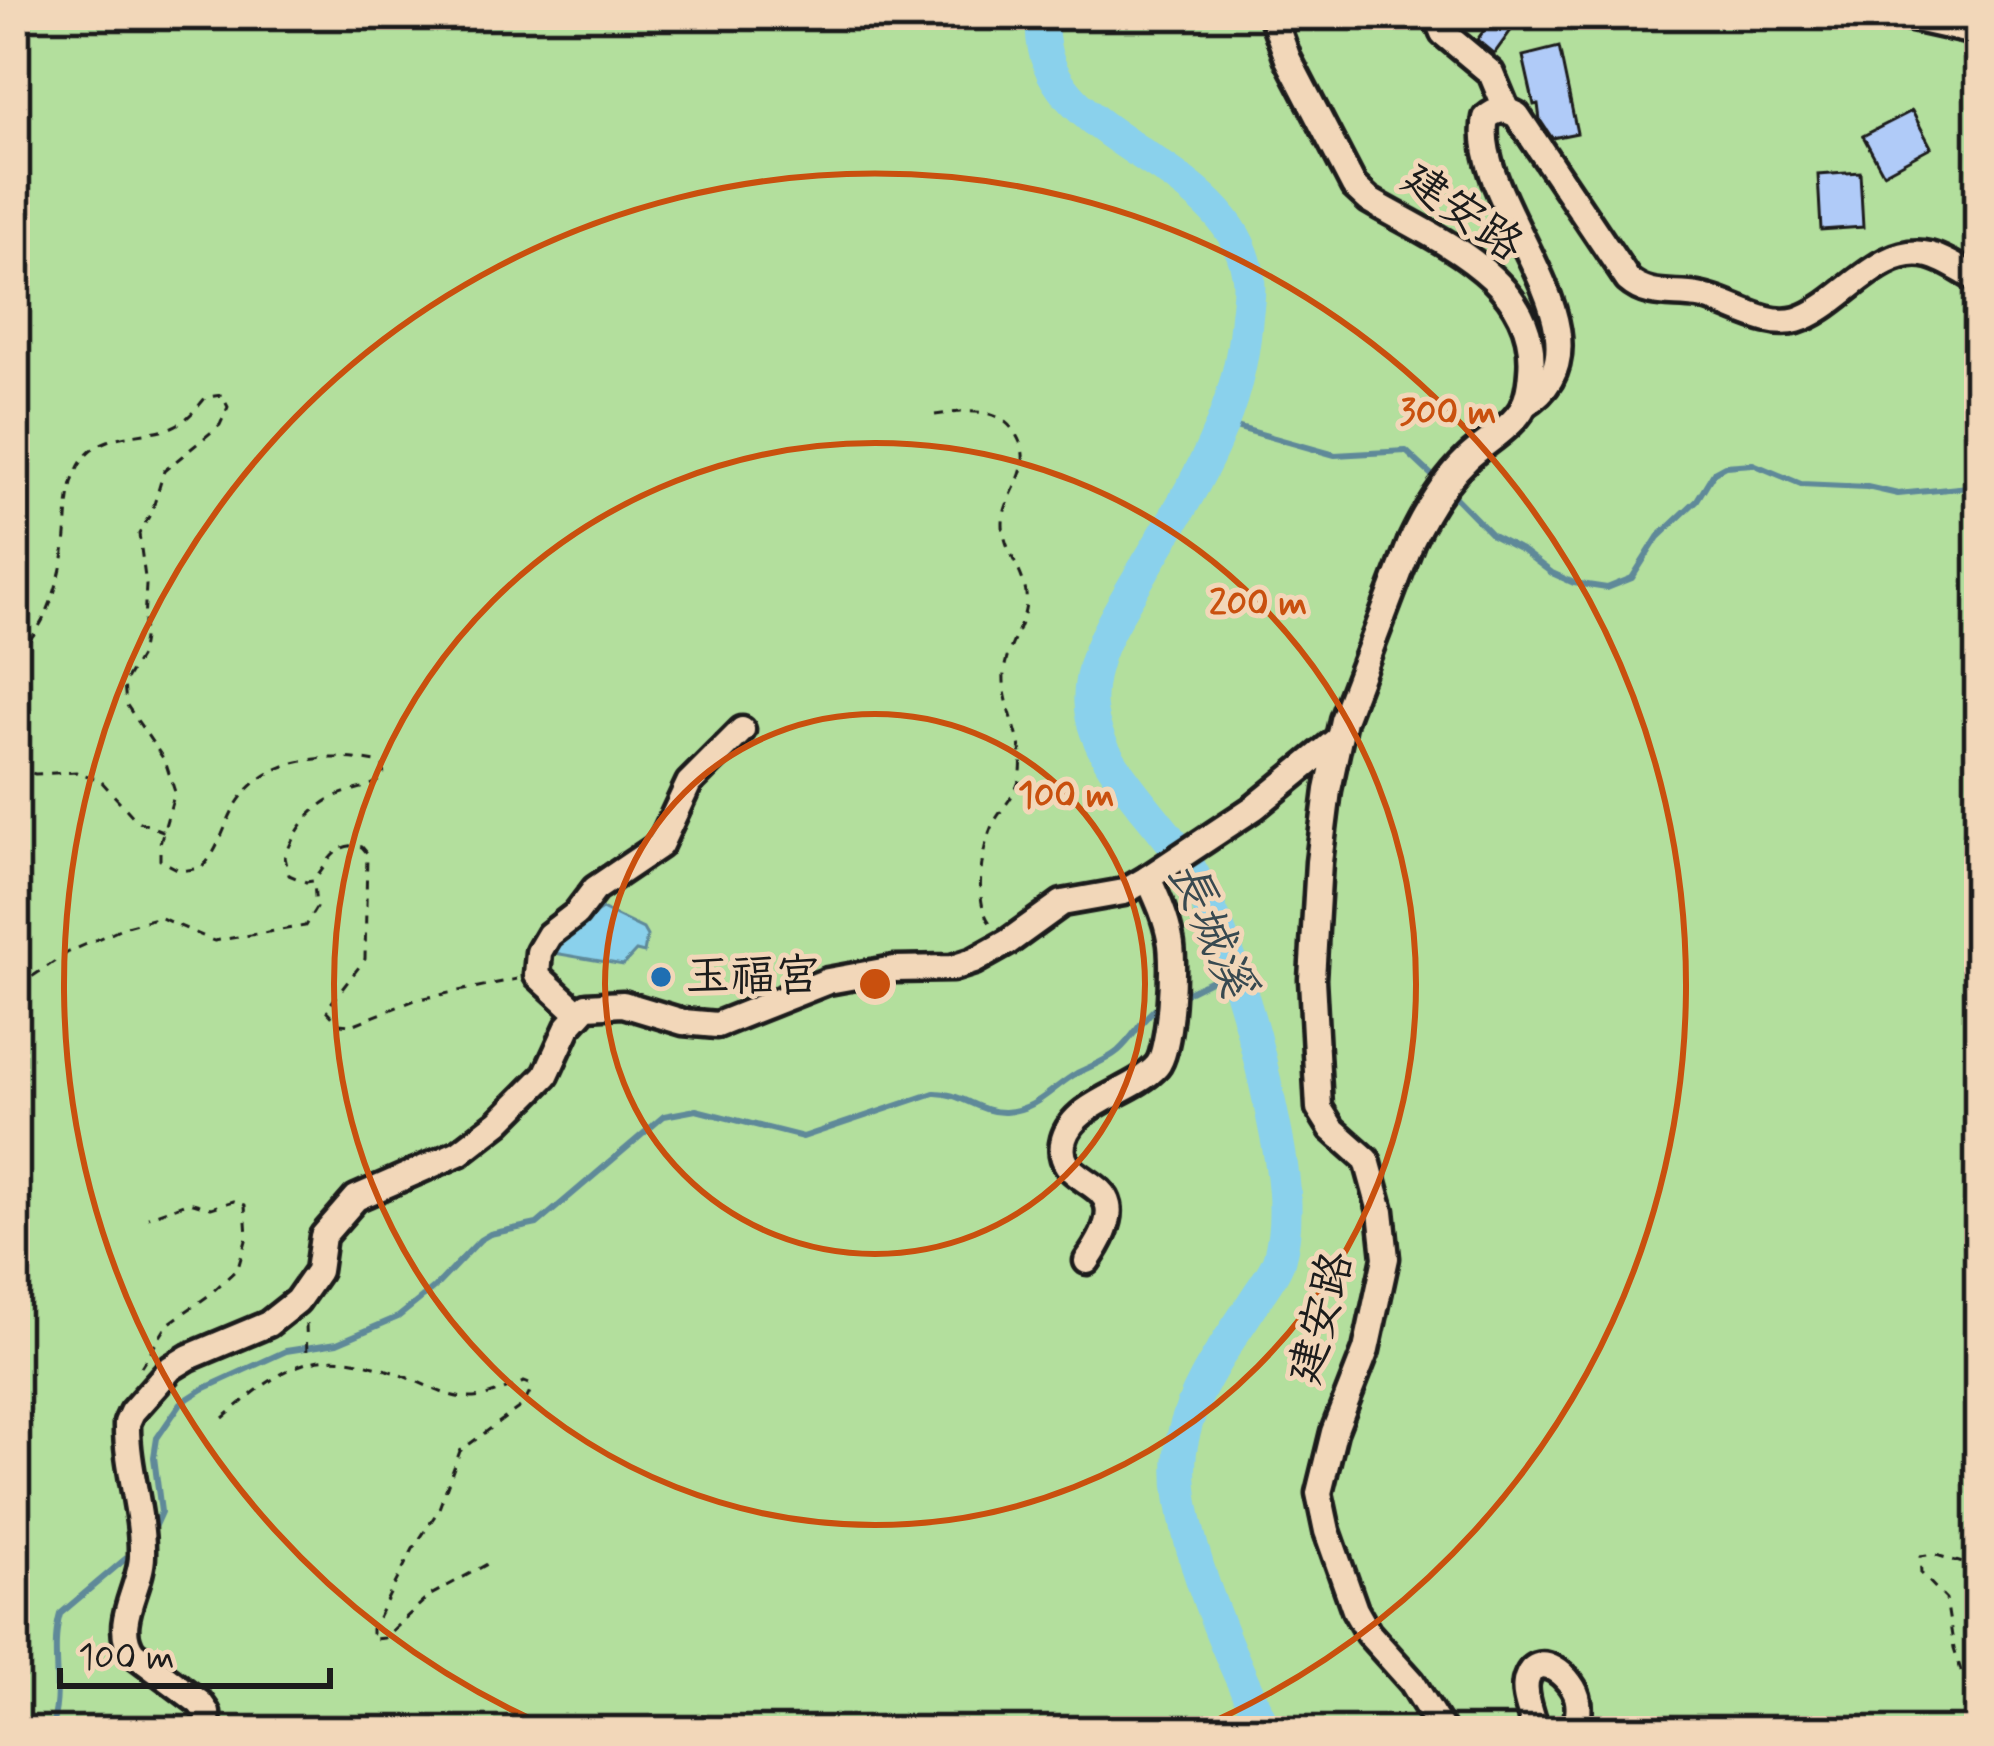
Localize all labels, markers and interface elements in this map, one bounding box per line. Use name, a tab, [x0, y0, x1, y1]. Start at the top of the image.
street label: 建安路	[1390, 150, 1534, 276]
text: 300 m	[1400, 390, 1496, 437]
text: 200 m	[1209, 581, 1307, 628]
text: 100 m	[1018, 773, 1114, 820]
water label: 長城溪	[1152, 850, 1269, 1010]
place label: 玉福宮	[685, 948, 820, 1007]
centre of rings	[854, 963, 896, 1005]
marker: 玉福宮	[648, 964, 674, 990]
street label: 建安路	[1276, 1245, 1368, 1391]
scale bar	[60, 1614, 330, 1688]
text: 100 m	[78, 1635, 175, 1682]

